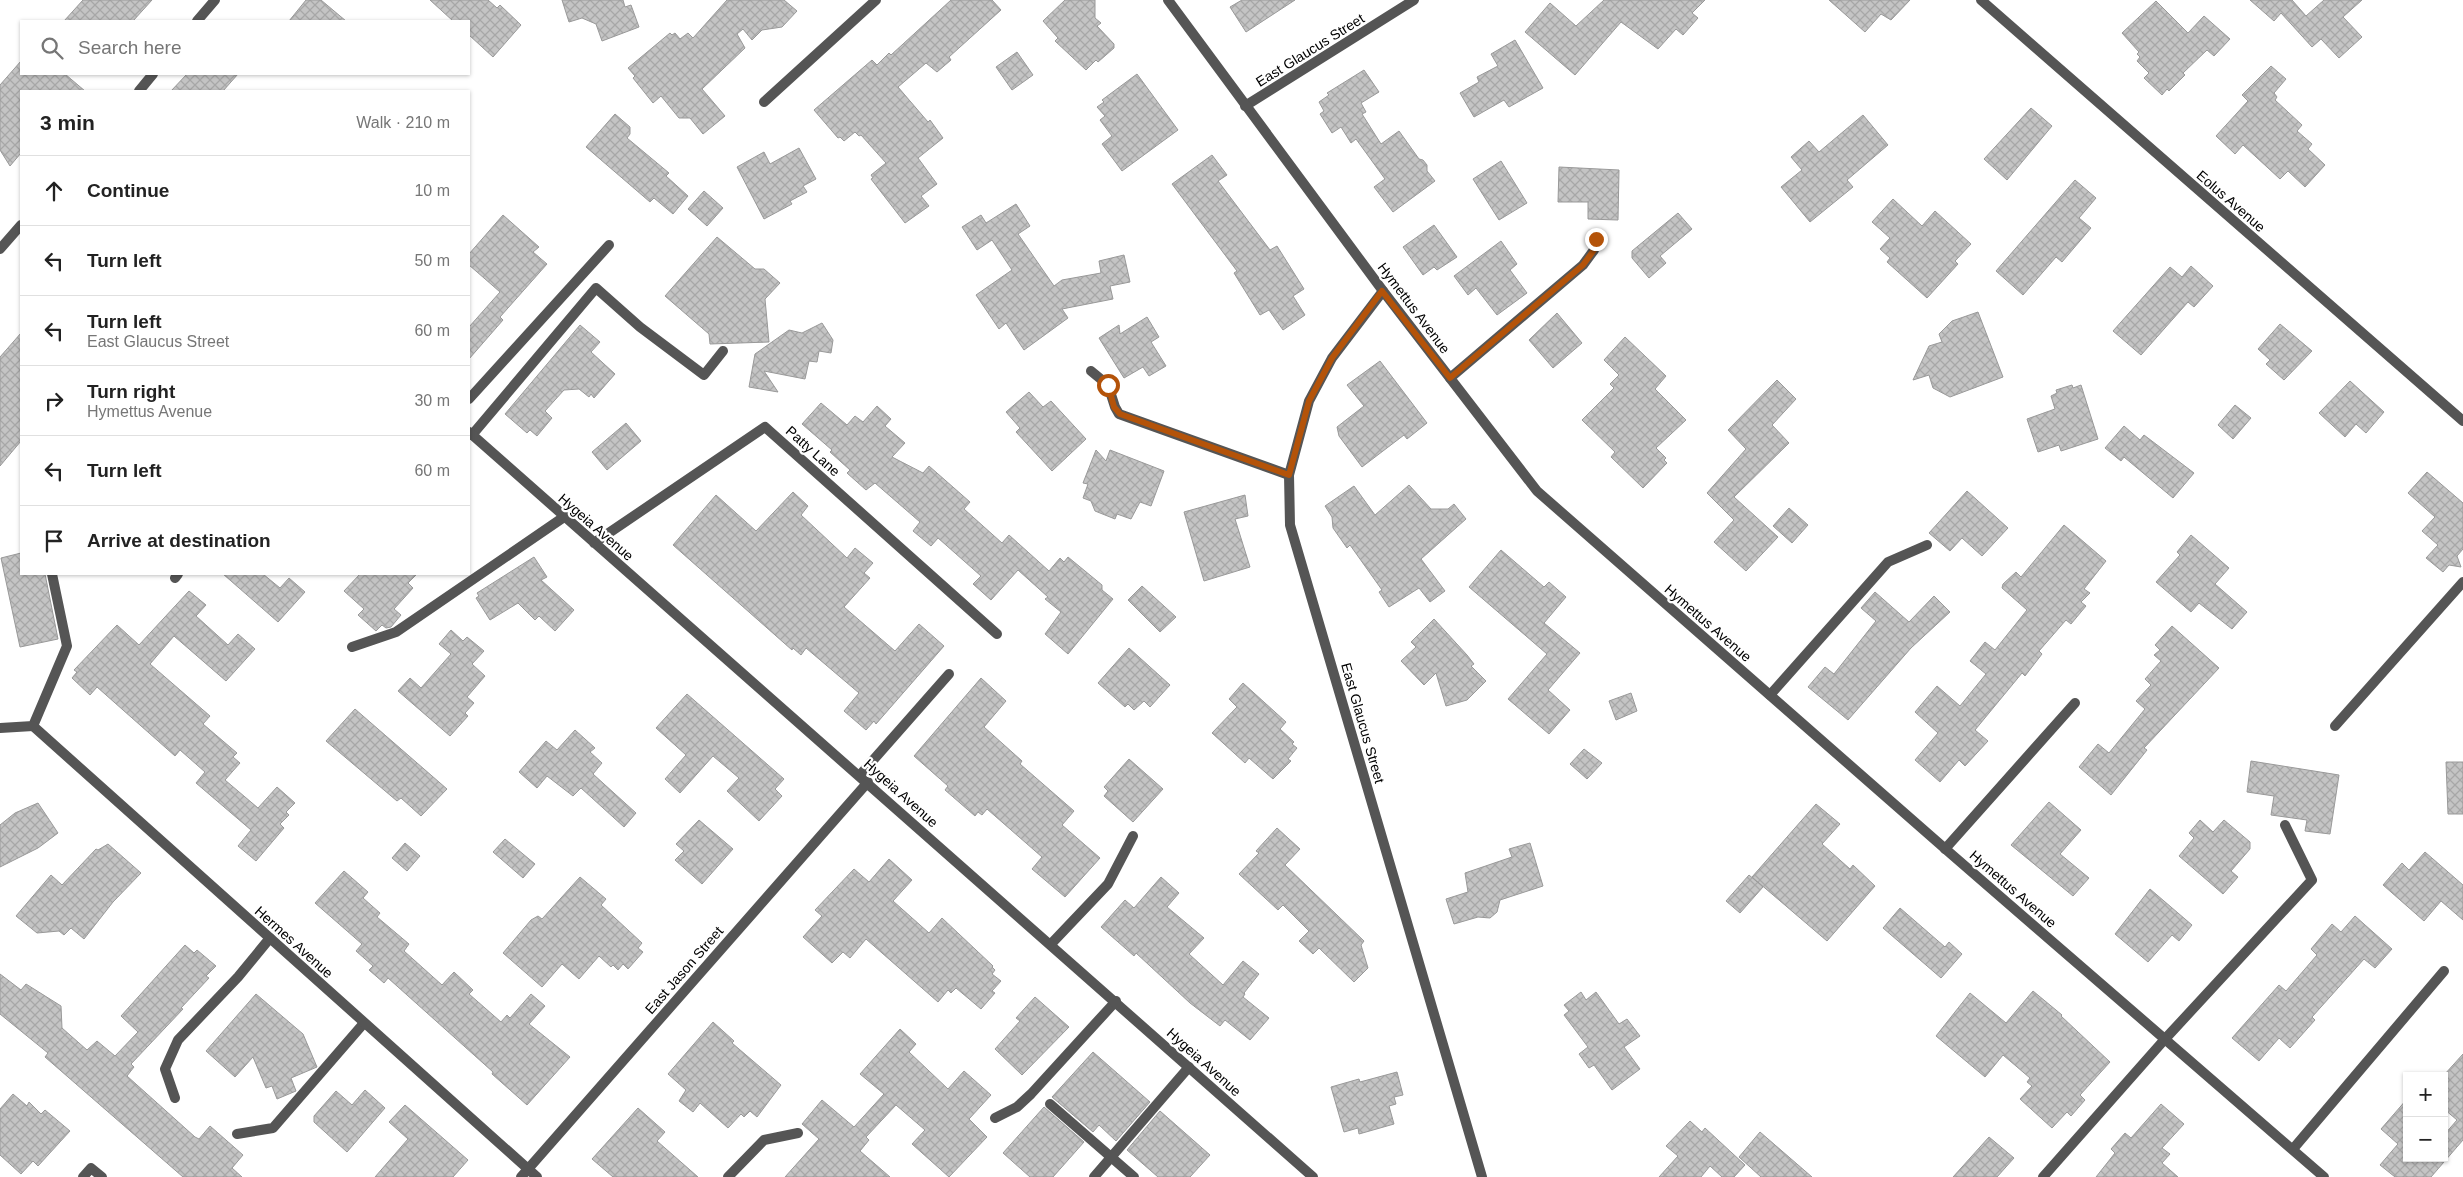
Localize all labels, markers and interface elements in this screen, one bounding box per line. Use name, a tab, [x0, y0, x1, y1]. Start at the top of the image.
street label: East Glaucus Street	[1253, 10, 1367, 90]
search box	[20, 20, 470, 75]
icon: search	[38, 34, 66, 62]
text: Search here	[78, 37, 182, 58]
text: 3 min	[40, 111, 95, 134]
text: Walk · 210 m	[356, 114, 450, 131]
street label: Eolus Avenue	[2194, 167, 2269, 235]
icon: ahead	[40, 177, 68, 205]
text: Continue	[87, 180, 169, 201]
text: 10 m	[414, 182, 450, 199]
route end	[1585, 228, 1608, 251]
icon: left	[40, 247, 68, 275]
text: Turn left	[87, 250, 162, 271]
text: 50 m	[414, 252, 450, 269]
street label: Hymettus Avenue	[1375, 259, 1453, 357]
text: Turn left	[87, 311, 162, 332]
icon: left	[40, 317, 68, 345]
text: 60 m	[414, 322, 450, 339]
text: East Glaucus Street	[87, 333, 229, 350]
route start	[1097, 374, 1120, 397]
text: Turn right	[87, 381, 175, 402]
icon: right	[40, 387, 68, 415]
text: 30 m	[414, 392, 450, 409]
text: Hymettus Avenue	[87, 403, 212, 420]
street label: Patty Lane	[783, 423, 843, 479]
icon: left	[40, 457, 68, 485]
text: Turn left	[87, 460, 162, 481]
text: 60 m	[414, 462, 450, 479]
street label: Hygeia Avenue	[555, 490, 637, 564]
icon: arrive	[40, 527, 68, 555]
text: Arrive at destination	[87, 530, 271, 551]
street label: Hymettus Avenue	[1661, 581, 1755, 665]
street label: East Glaucus Street	[1338, 661, 1388, 785]
street label: Hygeia Avenue	[861, 756, 941, 831]
street label: Hymettus Avenue	[1966, 847, 2060, 931]
street label: Hermes Avenue	[252, 903, 336, 981]
street label: East Jason Street	[642, 923, 726, 1017]
street label: Hygeia Avenue	[1164, 1025, 1244, 1100]
map controls	[2403, 1072, 2448, 1162]
button: +	[2403, 1072, 2448, 1117]
button: −	[2403, 1117, 2448, 1162]

